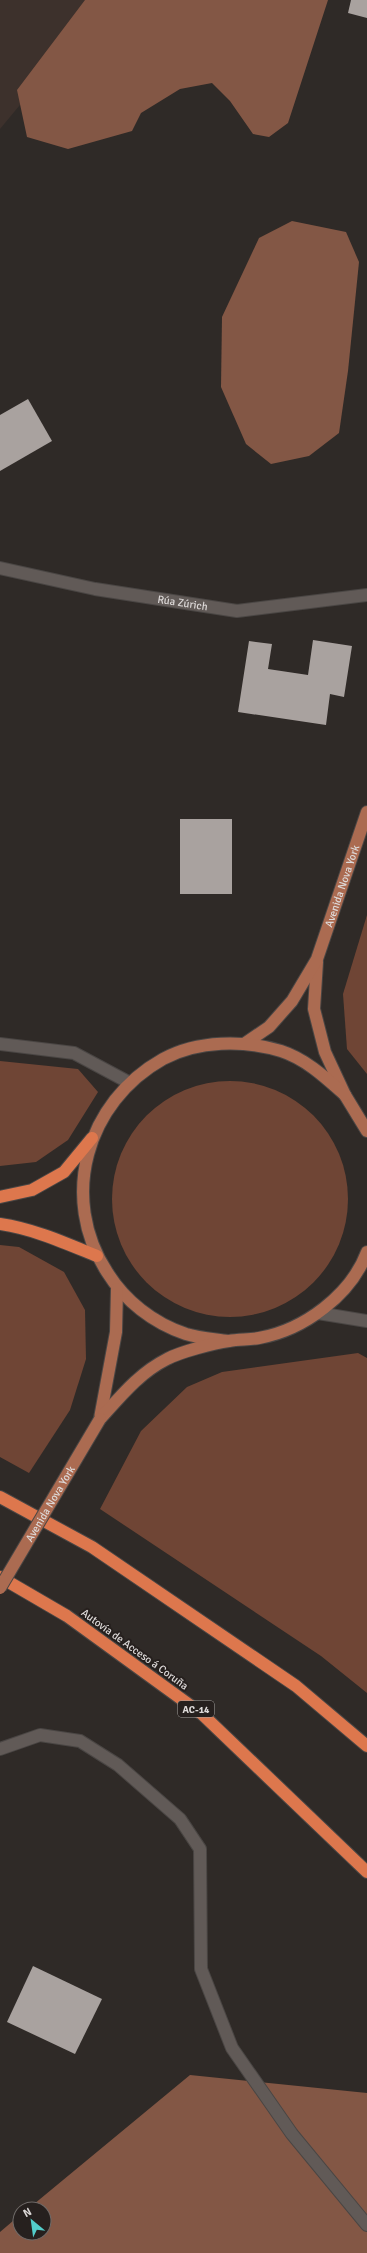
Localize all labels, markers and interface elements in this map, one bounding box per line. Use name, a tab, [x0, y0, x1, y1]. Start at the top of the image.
street label: Rúa Zúrich	[157, 593, 209, 613]
street label: Avenida Nova York	[322, 843, 362, 929]
street label: Avenida Nova York	[23, 1463, 78, 1544]
street label: Autovía de Acceso á Coruña	[79, 1606, 191, 1693]
road number: AC-14	[178, 1701, 214, 1717]
north arrow	[12, 2201, 52, 2241]
text: N	[21, 2205, 34, 2220]

